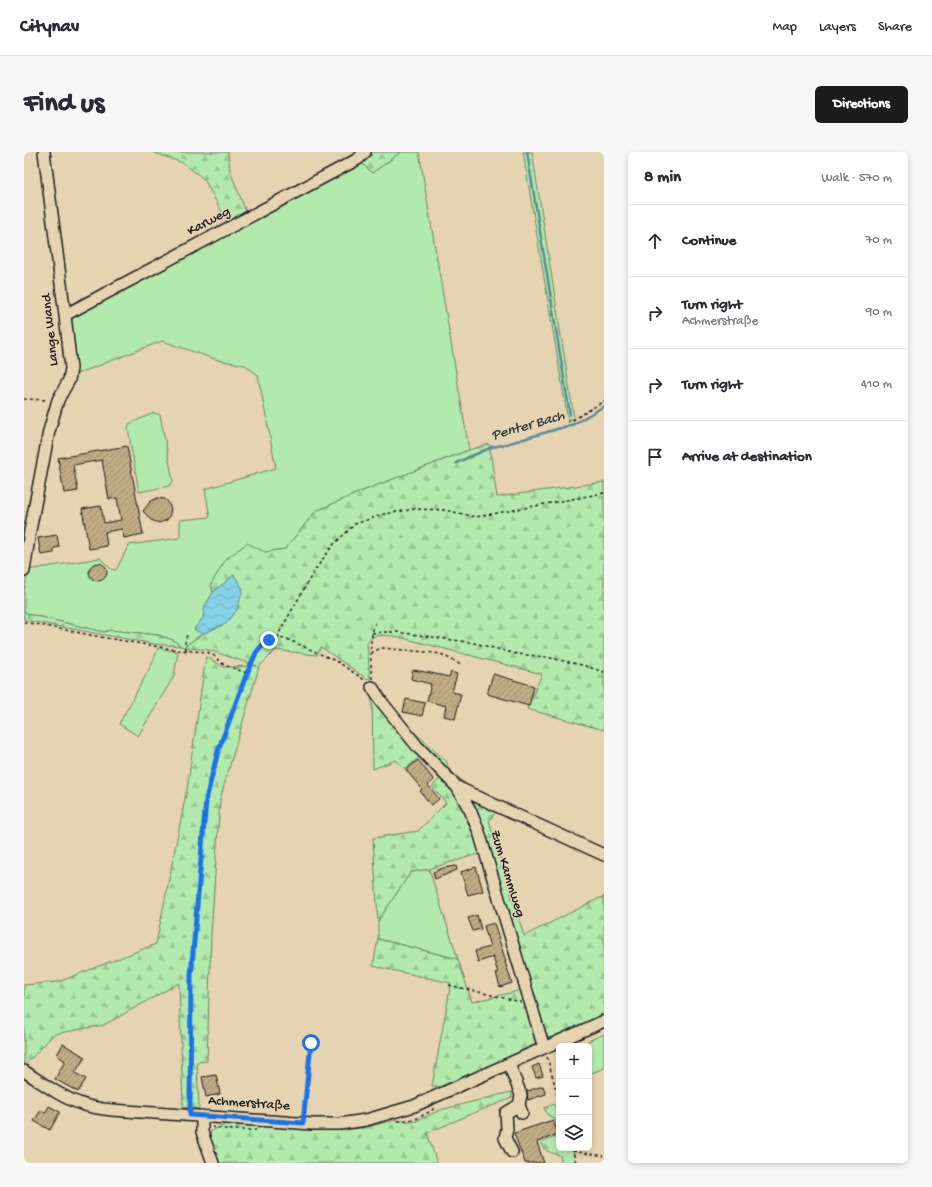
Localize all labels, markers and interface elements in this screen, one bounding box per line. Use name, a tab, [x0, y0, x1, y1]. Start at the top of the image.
text: Citynav	[20, 16, 79, 39]
text: Map	[773, 19, 797, 36]
text: Layers	[819, 19, 856, 36]
text: Share	[878, 19, 912, 36]
button: Directions	[815, 86, 908, 123]
text: Find us	[24, 88, 104, 121]
text: 8 min	[644, 168, 681, 188]
text: Walk · 570 m	[822, 171, 892, 186]
street label: Karweg	[184, 204, 234, 240]
icon: ahead	[644, 230, 666, 252]
text: Continue	[682, 232, 736, 250]
text: 70 m	[866, 233, 892, 248]
street label: Lange Wand	[39, 291, 63, 367]
text: Turn right	[682, 296, 742, 314]
icon: right	[644, 302, 666, 324]
text: 90 m	[866, 305, 892, 320]
text: Achmerstraße	[682, 314, 758, 329]
icon: right	[644, 374, 666, 396]
text: Turn right	[682, 376, 742, 394]
text: 410 m	[861, 377, 892, 392]
water label: Penter Bach	[489, 407, 567, 445]
icon: arrive	[644, 446, 666, 468]
text: Arrive at destination	[682, 448, 812, 466]
route end	[260, 631, 278, 649]
street label: Zum Kammweg	[486, 828, 528, 920]
route start	[302, 1034, 320, 1052]
map controls	[556, 1043, 592, 1151]
button: +	[556, 1043, 592, 1079]
button: −	[556, 1079, 592, 1115]
street label: Achmerstraße	[208, 1093, 291, 1115]
button: layers	[556, 1115, 592, 1151]

